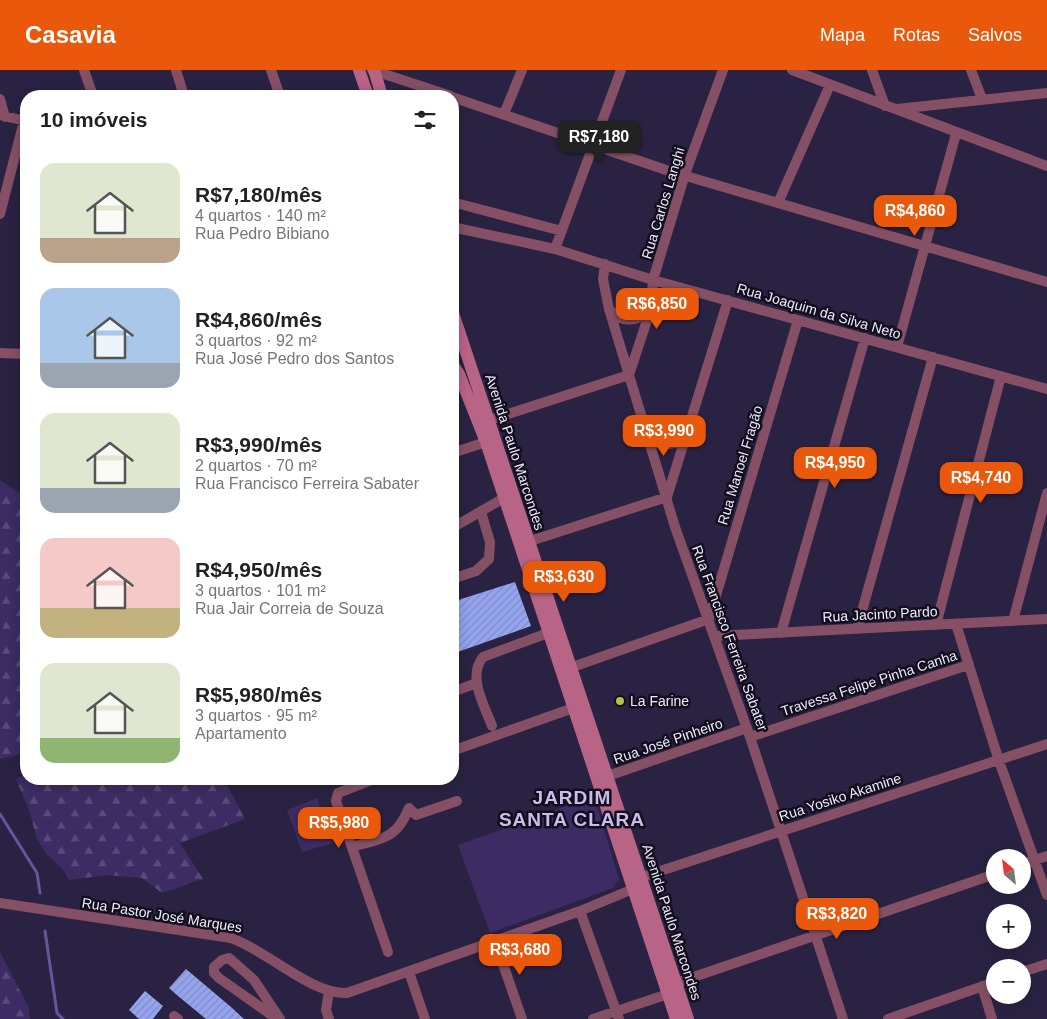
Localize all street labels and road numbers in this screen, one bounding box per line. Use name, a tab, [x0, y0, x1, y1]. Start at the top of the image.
street label: Rua Carlos Langhi	[638, 145, 688, 261]
street label: Rua Joaquim da Silva Neto	[735, 280, 903, 342]
street label: Avenida Paulo Marcondes	[482, 372, 548, 532]
street label: Rua Manoel Fragão	[714, 403, 766, 527]
street label: Rua Francisco Ferreira Sabater	[689, 543, 771, 733]
street label: Rua Jacinto Pardo	[822, 603, 938, 625]
street label: Travessa Felipe Pinha Canha	[779, 647, 959, 719]
street label: Rua José Pinheiro	[611, 715, 725, 767]
street label: Rua Yosiko Akamine	[777, 770, 903, 824]
street label: Avenida Paulo Marcondes	[639, 842, 705, 1002]
street label: Rua Pastor José Marques	[81, 894, 243, 936]

